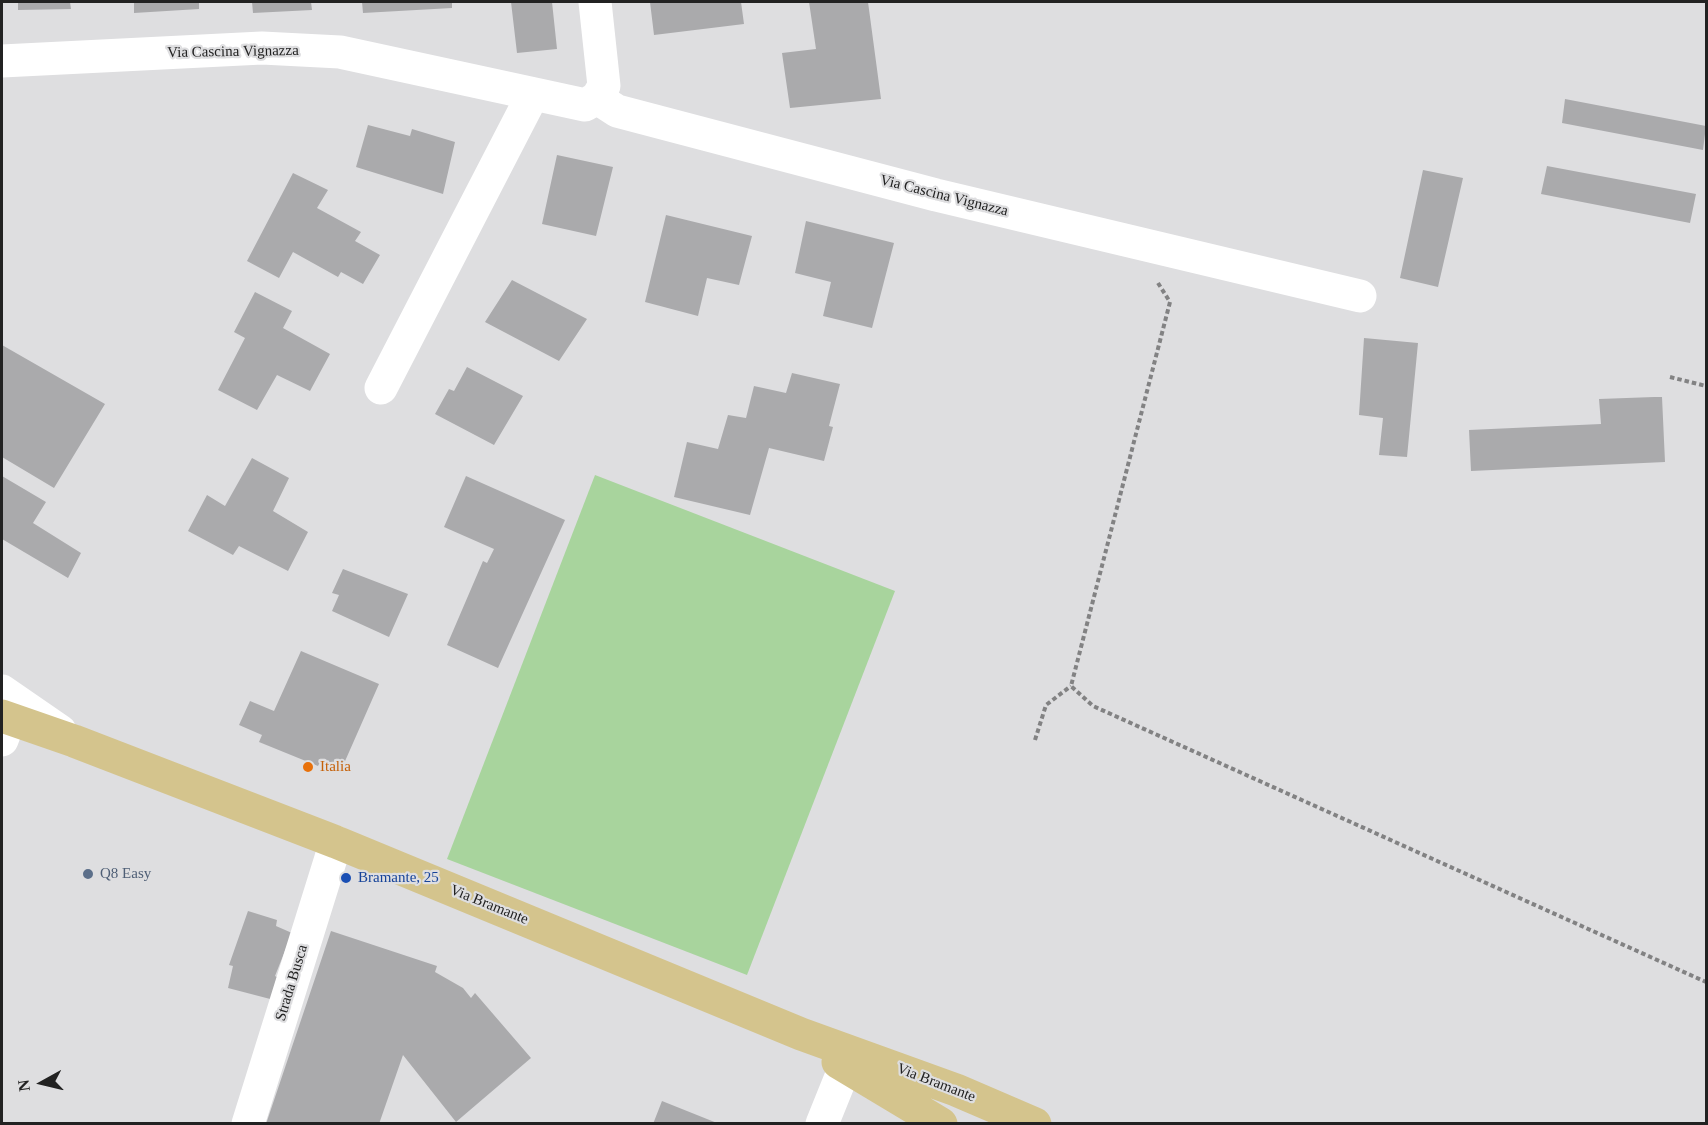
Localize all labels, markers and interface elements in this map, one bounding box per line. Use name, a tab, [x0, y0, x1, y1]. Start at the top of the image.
street label: Via Cascina Vignazza	[167, 42, 299, 62]
street label: Via Cascina Vignazza	[878, 171, 1010, 221]
place label: Italia	[320, 758, 351, 776]
marker: Italia	[301, 760, 315, 774]
place label: Q8 Easy	[100, 865, 151, 883]
marker: Q8 Easy	[81, 867, 95, 881]
place label: Bramante, 25	[358, 869, 439, 887]
marker: Bramante, 25	[339, 871, 353, 885]
street label: Via Bramante	[447, 881, 531, 929]
street label: Strada Busca	[272, 943, 312, 1023]
north arrow	[12, 1053, 72, 1113]
street label: Via Bramante	[894, 1060, 978, 1106]
text: N	[14, 1079, 33, 1092]

